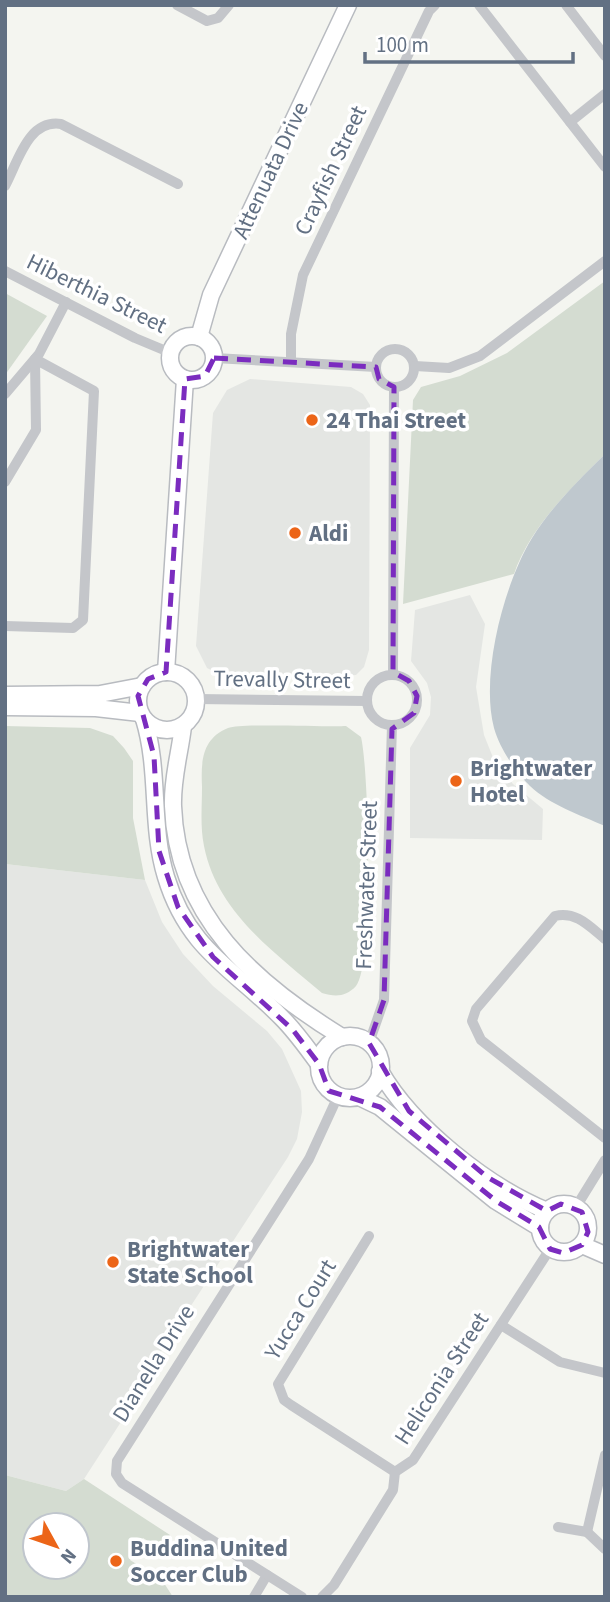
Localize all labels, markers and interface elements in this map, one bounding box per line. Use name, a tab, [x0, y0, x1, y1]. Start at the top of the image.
scale bar	[365, 21, 573, 65]
text: 100 m	[376, 30, 429, 60]
street label: Attenuata Drive	[224, 96, 317, 244]
street label: Crayfish Street	[286, 100, 375, 240]
street label: Hiberthia Street	[21, 245, 173, 342]
place label: 24 Thai Street	[326, 404, 466, 437]
marker: 24 Thai Street	[304, 412, 320, 428]
place label: Aldi	[308, 517, 348, 550]
marker: Aldi	[287, 525, 303, 541]
street label: Trevally Street	[213, 662, 351, 697]
place label: Brightwater Hotel	[470, 752, 593, 811]
marker: Brightwater Hotel	[448, 773, 464, 789]
street label: Freshwater Street	[347, 800, 386, 970]
place label: Brightwater State School	[127, 1233, 253, 1292]
street label: Yucca Court	[256, 1252, 344, 1367]
marker: Brightwater State School	[105, 1254, 121, 1270]
street label: Dianella Drive	[104, 1298, 203, 1428]
street label: Heliconia Street	[386, 1305, 497, 1451]
north arrow	[21, 1511, 91, 1581]
place label: Buddina United Soccer Club	[130, 1532, 288, 1591]
text: N	[53, 1542, 82, 1569]
marker: Buddina United Soccer Club	[108, 1553, 124, 1569]

